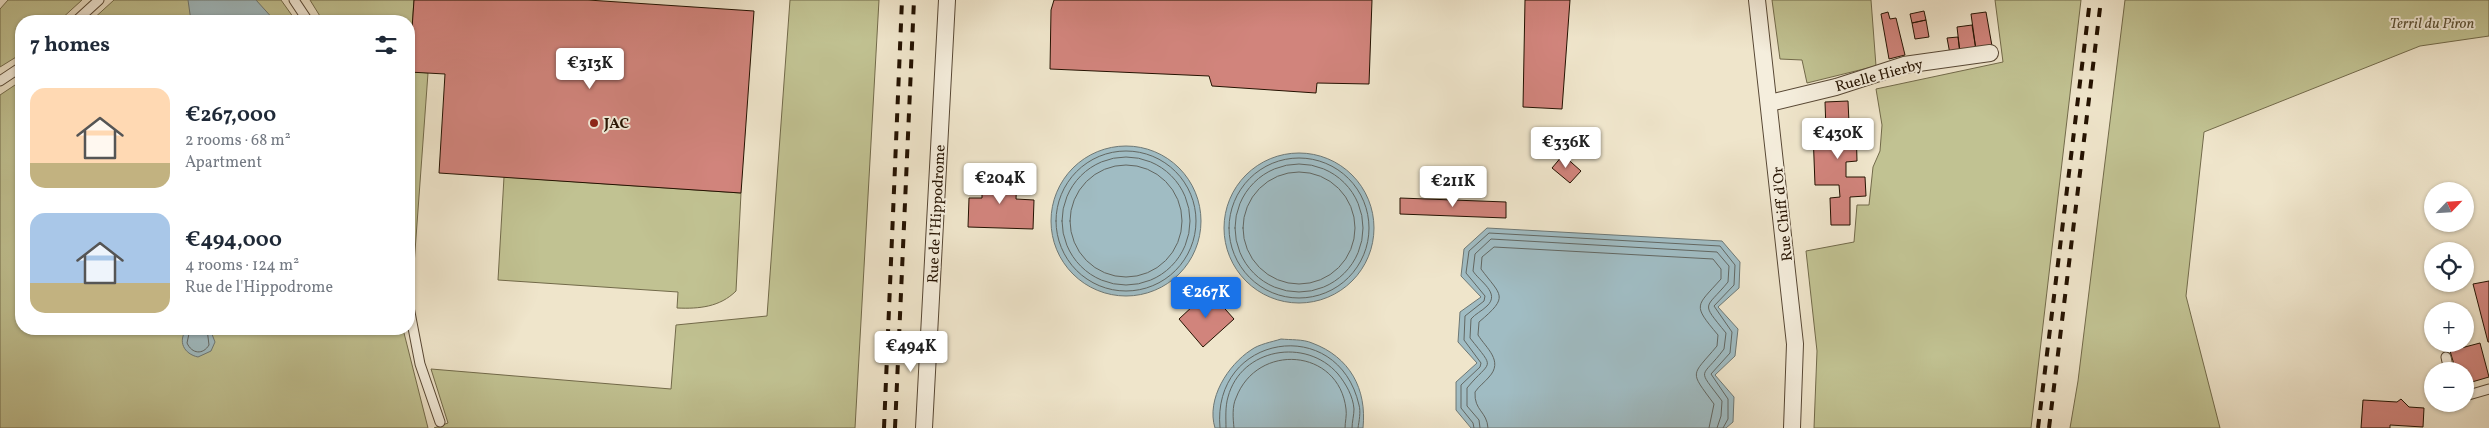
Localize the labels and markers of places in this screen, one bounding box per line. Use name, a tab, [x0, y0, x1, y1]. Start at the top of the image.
pin: €313K	[555, 48, 625, 90]
place label: JAC	[603, 114, 629, 135]
marker: JAC	[588, 117, 600, 129]
pin: €430K	[1803, 118, 1873, 160]
pin: €336K	[1531, 126, 1601, 169]
pin: €204K	[965, 162, 1035, 205]
pin: €211K	[1418, 166, 1488, 208]
pin: €267K	[1171, 276, 1241, 319]
pin: €494K	[876, 330, 946, 373]

